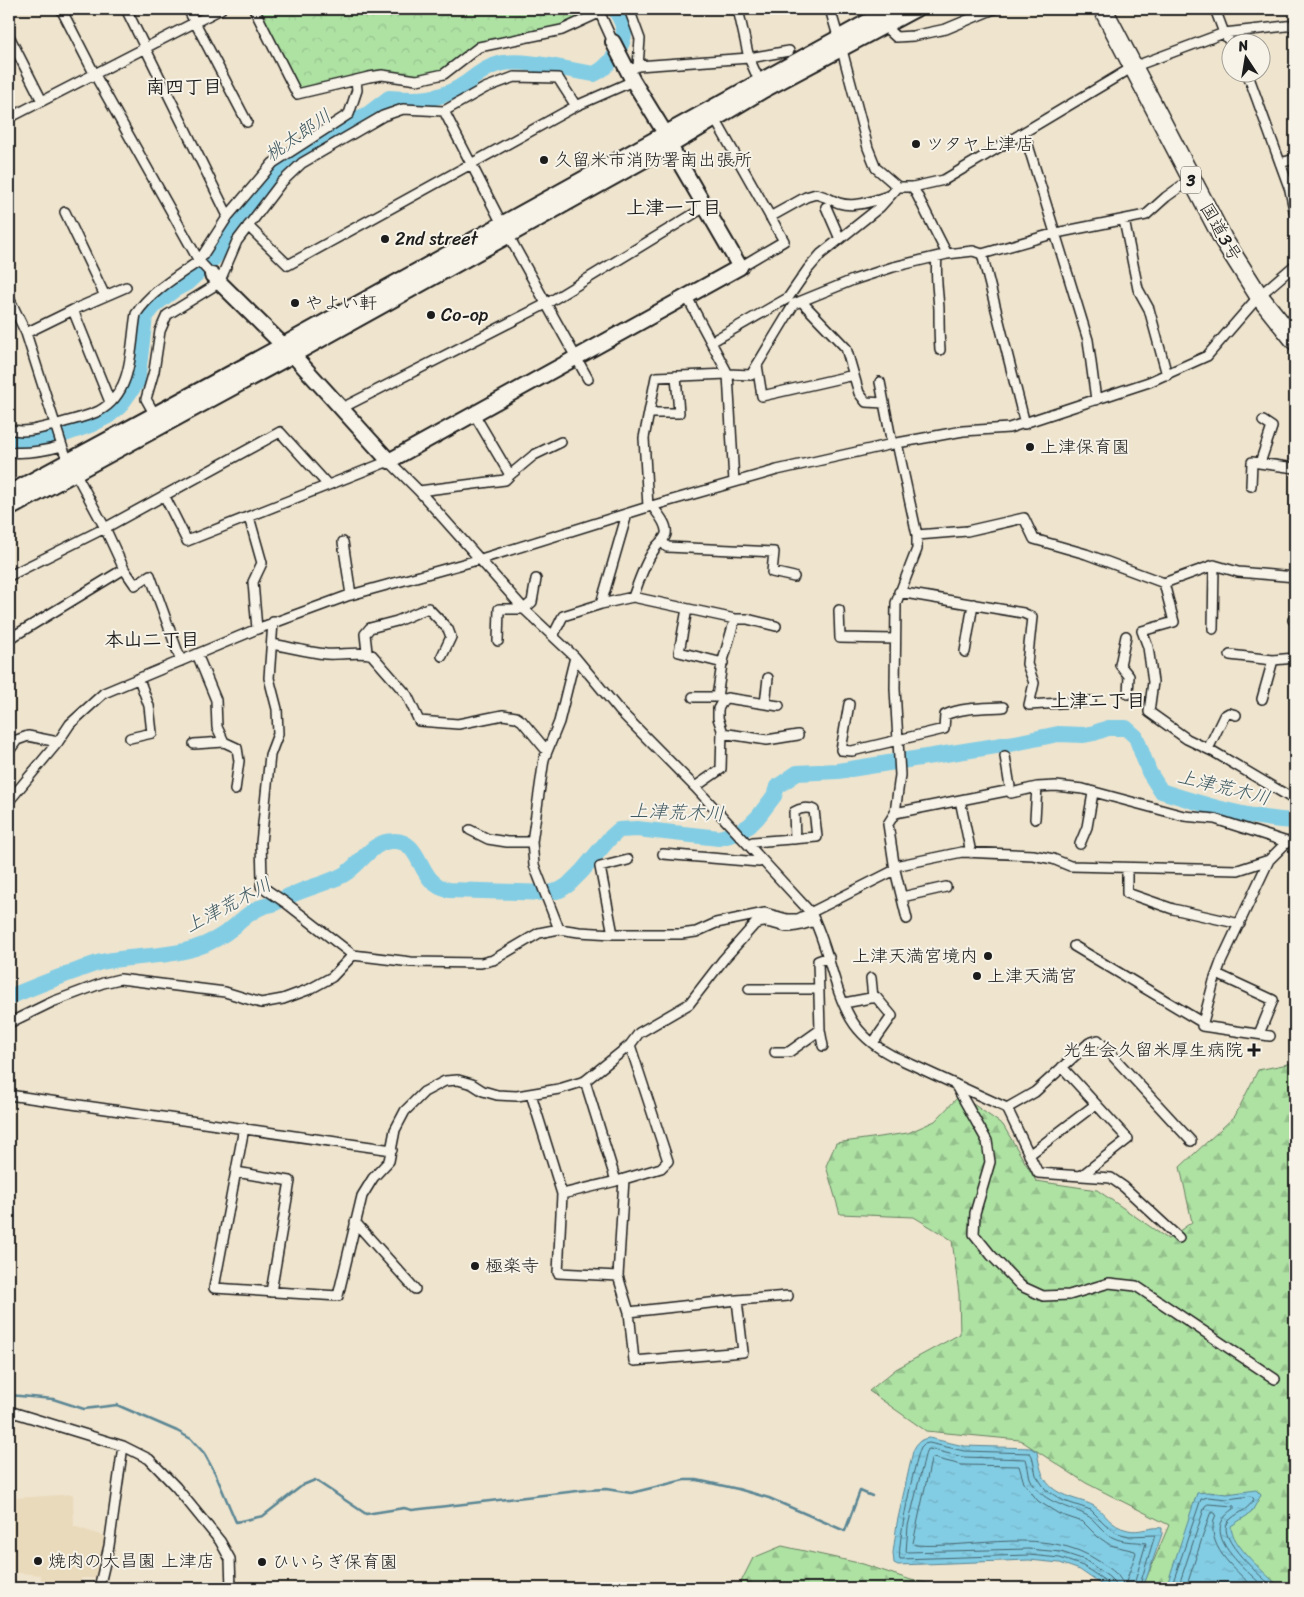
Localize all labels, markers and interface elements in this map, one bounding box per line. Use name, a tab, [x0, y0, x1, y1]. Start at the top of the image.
north arrow	[1222, 32, 1272, 82]
text: N	[1235, 32, 1251, 59]
district label: 南四丁目	[146, 70, 222, 103]
water label: 桃太郎川	[257, 100, 339, 170]
place label: ツタヤ上津店	[926, 128, 1034, 160]
marker: ツタヤ上津店	[910, 138, 922, 150]
place label: 久留米市消防署南出張所	[554, 144, 752, 176]
marker: 久留米市消防署南出張所	[538, 154, 550, 166]
road number: 3	[1181, 166, 1201, 194]
district label: 上津一丁目	[626, 191, 722, 224]
street label: 国道3号	[1191, 196, 1251, 268]
place label: 2nd street	[395, 223, 478, 255]
marker: 2nd street	[379, 233, 391, 245]
place label: やよい軒	[305, 287, 377, 319]
marker: やよい軒	[289, 297, 301, 309]
place label: Co-op	[441, 299, 489, 331]
marker: Co-op	[425, 309, 437, 321]
place label: 上津保育園	[1040, 431, 1130, 463]
marker: 上津保育園	[1024, 441, 1036, 453]
district label: 本山二丁目	[104, 623, 200, 656]
district label: 上津二丁目	[1050, 684, 1146, 717]
water label: 上津荒木川	[1174, 759, 1274, 815]
water label: 上津荒木川	[629, 794, 725, 830]
water label: 上津荒木川	[178, 868, 278, 942]
place label: 上津天満宮境内	[852, 940, 978, 972]
marker: 上津天満宮境内	[982, 950, 994, 962]
place label: 上津天満宮	[987, 960, 1077, 992]
marker: 上津天満宮	[971, 970, 983, 982]
place label: 光生会久留米厚生病院	[1063, 1034, 1243, 1066]
marker: 光生会久留米厚生病院	[1247, 1043, 1261, 1057]
place label: 極楽寺	[485, 1250, 539, 1282]
marker: 極楽寺	[469, 1260, 481, 1272]
place label: 焼肉の大昌園 上津店	[48, 1545, 215, 1577]
place label: ひいらぎ保育園	[272, 1546, 398, 1578]
marker: 焼肉の大昌園 上津店	[32, 1555, 44, 1567]
marker: ひいらぎ保育園	[256, 1556, 268, 1568]

